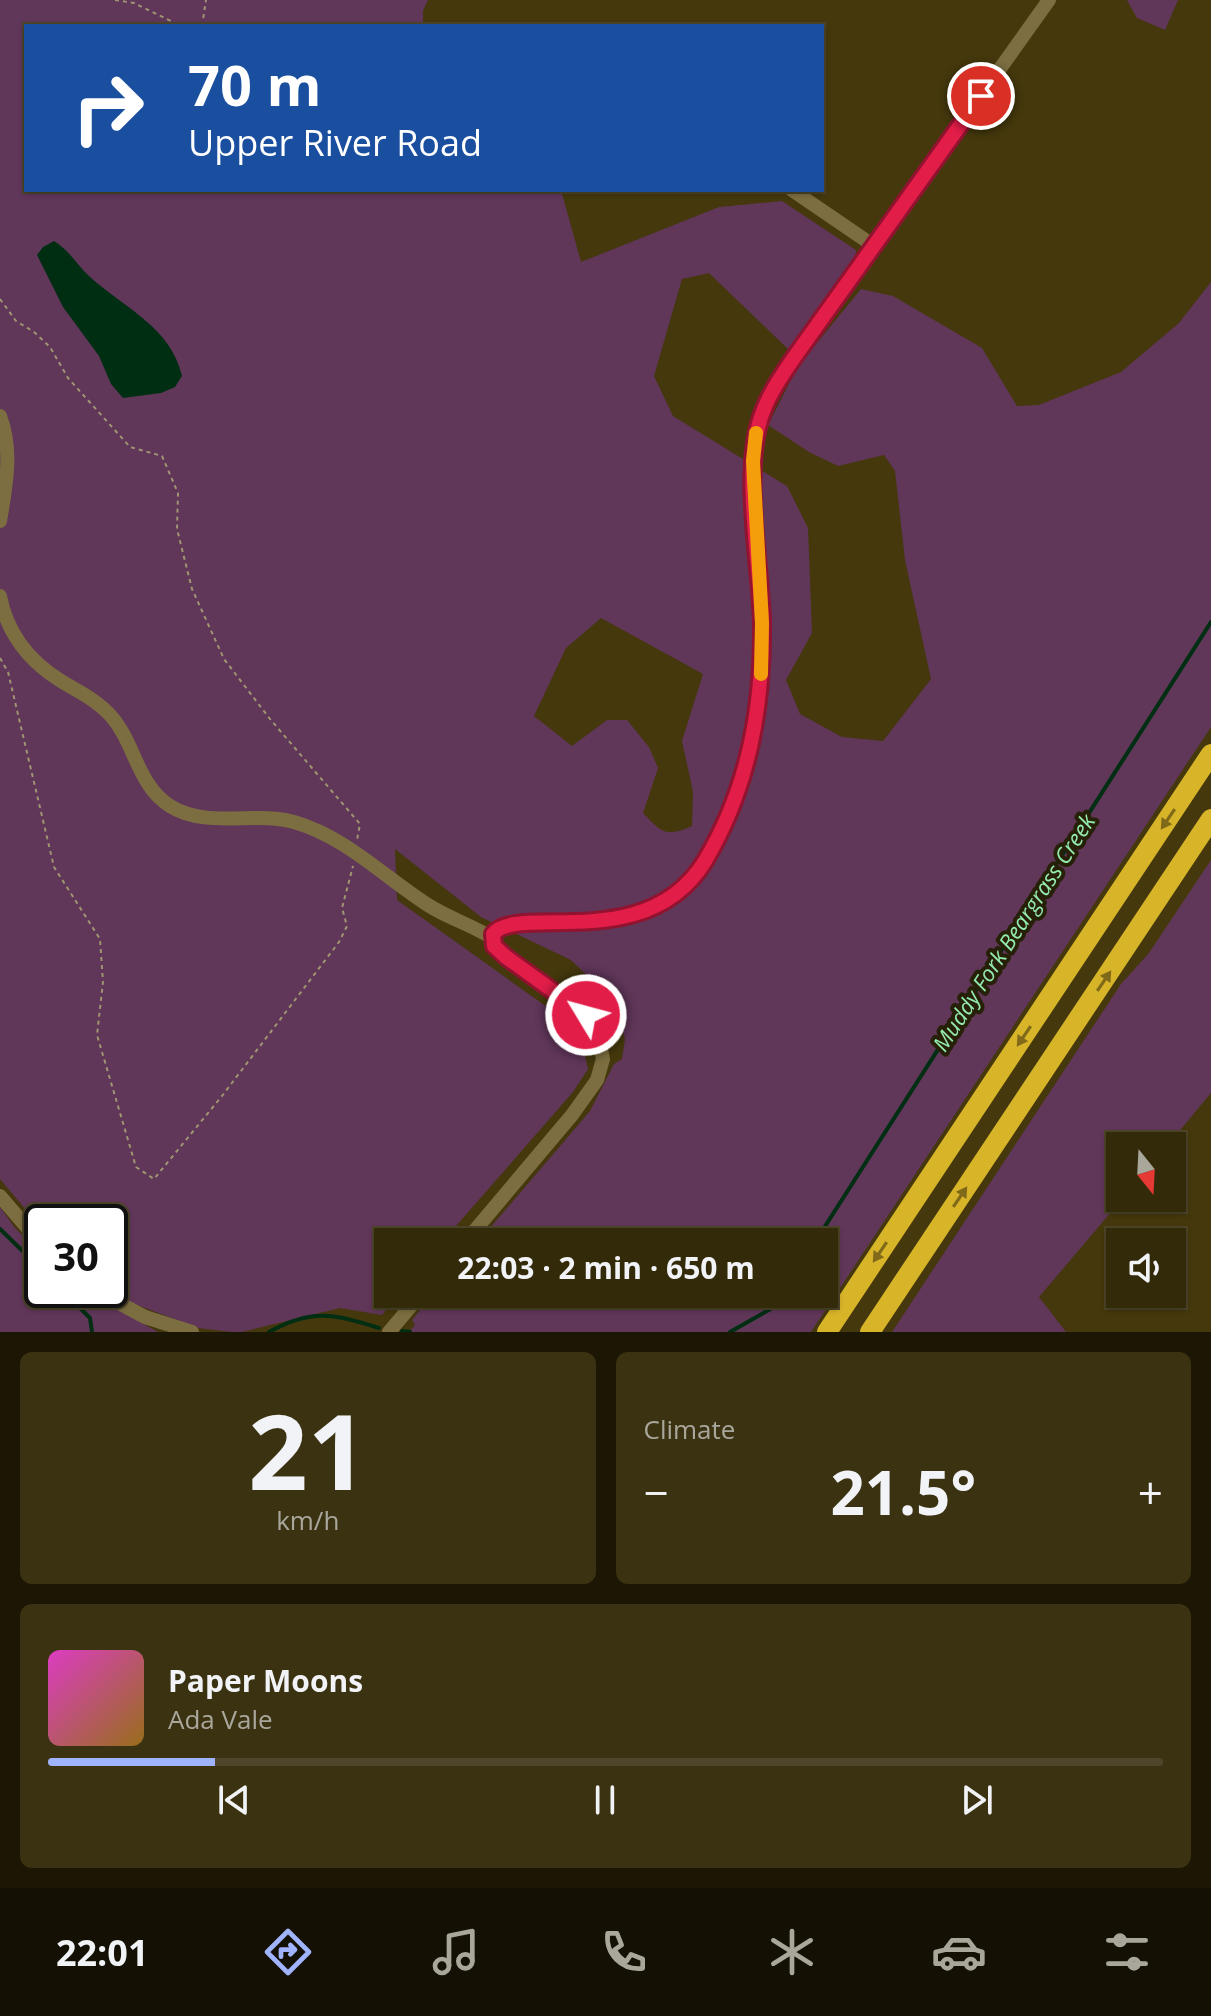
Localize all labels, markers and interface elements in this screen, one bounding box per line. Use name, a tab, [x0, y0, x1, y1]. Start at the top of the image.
text: 70 m	[188, 46, 322, 122]
icon: right	[56, 56, 160, 160]
pin	[947, 62, 1015, 130]
icon: arrive	[959, 74, 1003, 118]
text: Upper River Road	[188, 118, 482, 167]
water label: Muddy Fork Beargrass Creek	[925, 807, 1102, 1056]
one-way arrow	[1161, 809, 1176, 830]
one-way arrow	[1096, 970, 1111, 991]
position arrow	[544, 973, 628, 1057]
one-way arrow	[1017, 1025, 1032, 1046]
north arrow	[1106, 1132, 1186, 1212]
map controls	[1106, 1132, 1186, 1308]
one-way arrow	[952, 1186, 967, 1208]
speed limit sign: 30	[24, 1204, 128, 1308]
button: sound	[1106, 1228, 1186, 1308]
one-way arrow	[873, 1242, 888, 1263]
text: 22:03 · 2 min · 650 m	[457, 1247, 755, 1288]
text: 21	[248, 1379, 367, 1520]
text: Climate	[644, 1411, 735, 1447]
text: 21.5°	[830, 1451, 976, 1533]
text: −	[644, 1462, 669, 1522]
text: +	[1138, 1462, 1163, 1522]
text: km/h	[276, 1502, 339, 1538]
text: Paper Moons	[168, 1660, 363, 1701]
text: Ada Vale	[168, 1701, 273, 1737]
icon: previous	[212, 1778, 256, 1822]
icon: pause	[583, 1778, 627, 1822]
icon: next	[955, 1778, 999, 1822]
icon: directions	[260, 1924, 316, 1980]
icon: music	[428, 1924, 484, 1980]
icon: phone	[596, 1924, 652, 1980]
icon: climate	[764, 1924, 820, 1980]
icon: car	[931, 1924, 987, 1980]
icon: filters	[1099, 1924, 1155, 1980]
text: 22:01	[56, 1928, 148, 1977]

